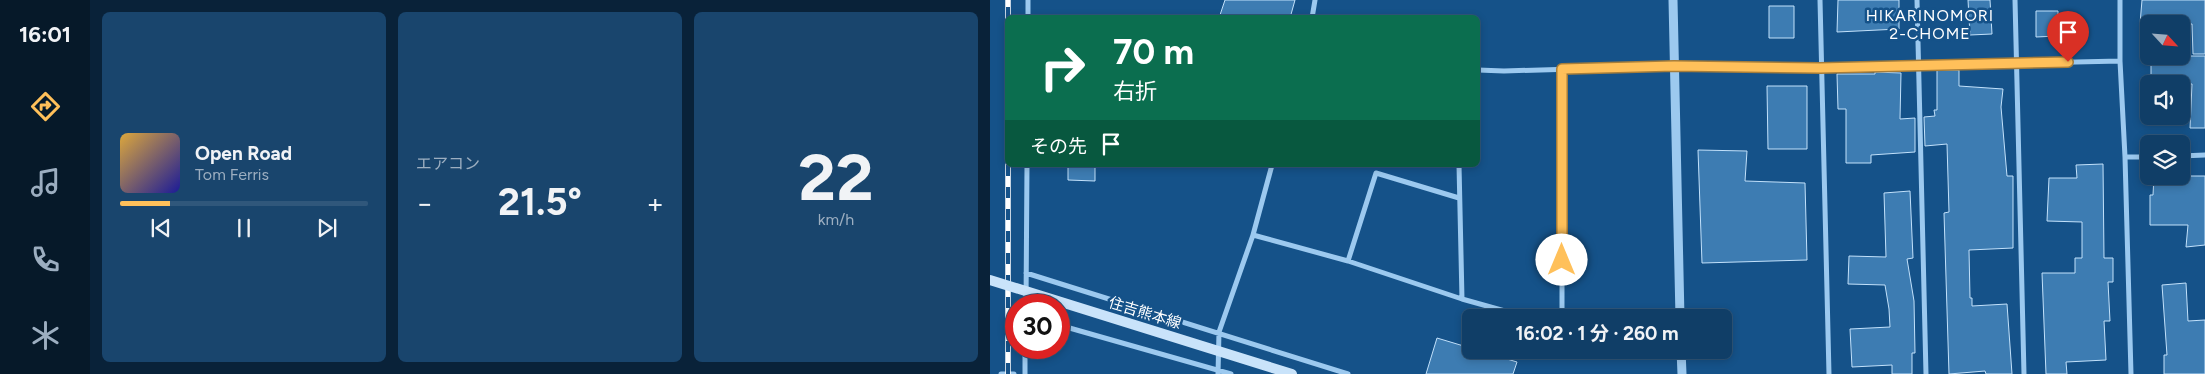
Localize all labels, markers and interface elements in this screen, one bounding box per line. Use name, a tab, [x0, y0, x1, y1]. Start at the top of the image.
district label: HIKARINOMORI 2-CHOME	[1866, 6, 1994, 43]
pin	[2047, 11, 2089, 62]
north arrow	[2140, 15, 2190, 65]
map controls	[2140, 15, 2190, 185]
icon: arrive	[2054, 18, 2082, 46]
text: 16:01	[19, 21, 71, 48]
text: 70 m	[1113, 31, 1194, 73]
icon: right	[1030, 35, 1095, 100]
button: sound	[2140, 75, 2190, 125]
text: 右折	[1113, 78, 1157, 105]
icon: directions	[28, 89, 63, 124]
icon: arrive	[1097, 130, 1125, 158]
text: その先	[1030, 135, 1087, 158]
button: layers	[2140, 135, 2190, 185]
text: 22	[798, 138, 874, 216]
text: Open Road	[195, 142, 292, 165]
text: エアコン	[416, 154, 480, 173]
icon: music	[28, 165, 63, 200]
text: Tom Ferris	[195, 165, 269, 184]
text: 21.5°	[498, 179, 582, 225]
text: −	[416, 186, 433, 220]
text: +	[647, 186, 664, 220]
text: km/h	[818, 210, 854, 229]
icon: previous	[147, 214, 175, 242]
icon: pause	[230, 214, 258, 242]
icon: next	[313, 214, 341, 242]
position arrow	[1535, 233, 1587, 285]
icon: phone	[28, 242, 63, 277]
street label: 住吉熊本線	[1106, 293, 1184, 333]
speed limit sign: 30	[1005, 294, 1070, 359]
icon: climate	[28, 318, 63, 353]
text: 16:02 · 1 分 · 260 m	[1515, 322, 1679, 345]

